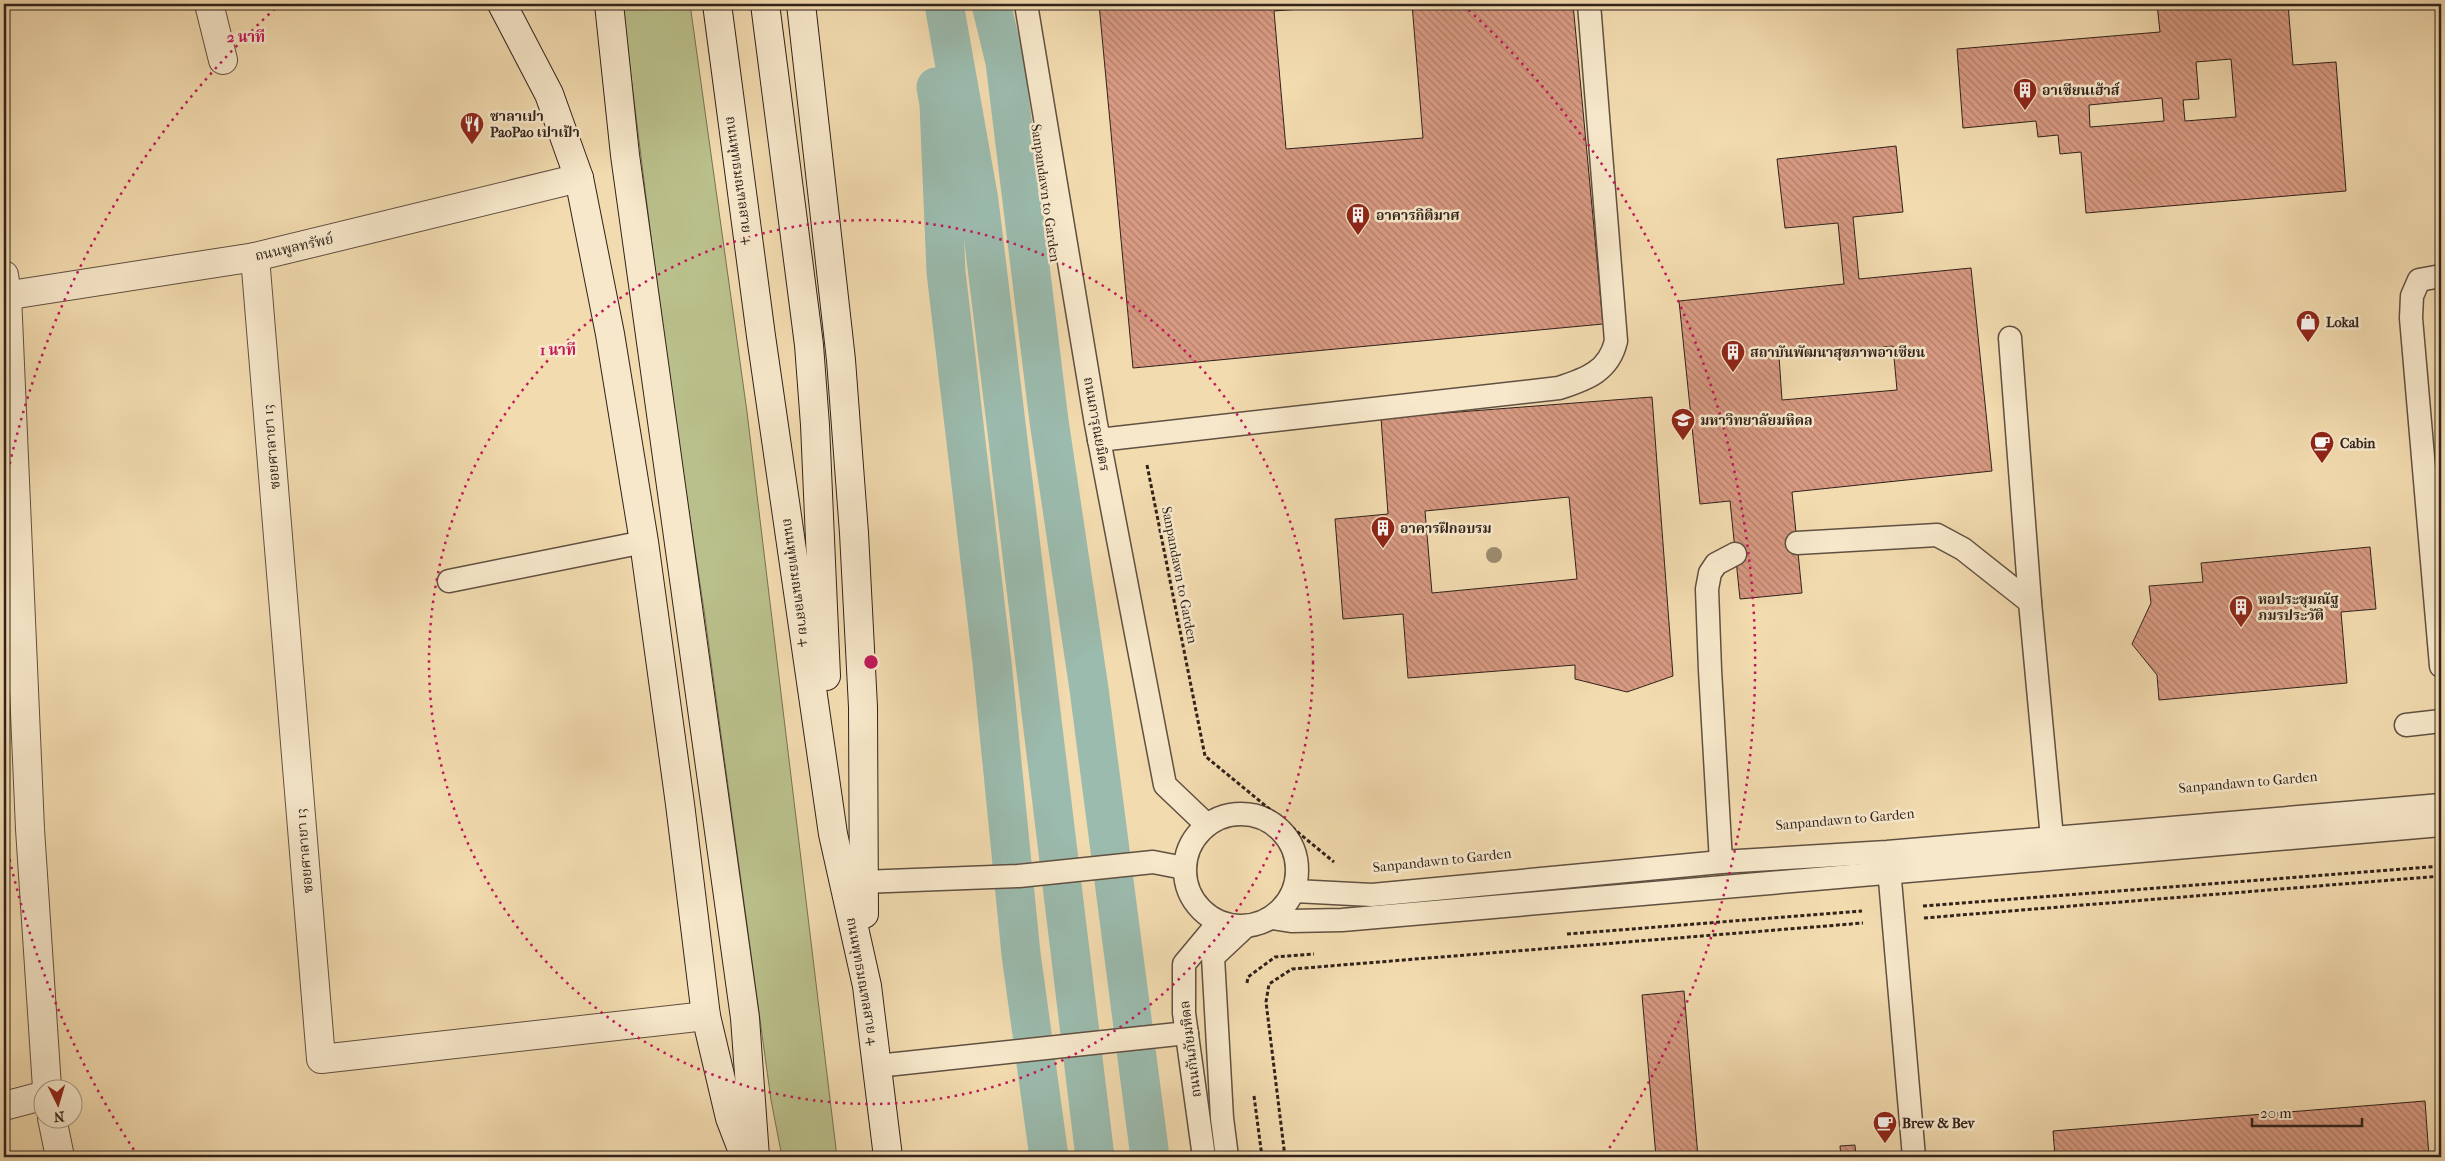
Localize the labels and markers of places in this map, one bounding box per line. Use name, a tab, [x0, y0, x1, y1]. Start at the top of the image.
building icon: อาเซียนเฮ้าส์	[2012, 77, 2038, 111]
place label: อาเซียนเฮ้าส์	[2042, 81, 2120, 99]
place label: ซาลาเปา PaoPao เปาเป้า	[490, 108, 580, 141]
restaurant icon: ซาลาเปา PaoPao เปาเป้า	[459, 111, 485, 145]
building icon: อาคารกิติมาศ	[1345, 202, 1371, 236]
place label: อาคารกิติมาศ	[1376, 207, 1460, 224]
shop icon: Lokal	[2295, 309, 2321, 343]
place label: Lokal	[2326, 314, 2359, 331]
building icon: สถาบันพัฒนาสุขภาพอาเซียน	[1720, 339, 1746, 373]
place label: สถาบันพัฒนาสุขภาพอาเซียน	[1750, 344, 1926, 361]
school or university icon: มหาวิทยาลัยมหิดล	[1670, 407, 1696, 441]
place label: มหาวิทยาลัยมหิดล	[1700, 412, 1813, 429]
cafe icon: Cabin	[2309, 430, 2335, 464]
place label: Cabin	[2340, 435, 2376, 452]
building icon: อาคารฝึกอบรม	[1370, 515, 1396, 549]
place label: อาคารฝึกอบรม	[1400, 520, 1492, 537]
place label: หอประชุมณัฐ ภมรประวัติ	[2258, 591, 2339, 624]
building icon: หอประชุมณัฐ ภมรประวัติ	[2228, 594, 2254, 628]
centre of rings	[862, 653, 880, 671]
cafe icon: Brew & Bev	[1872, 1110, 1898, 1144]
place label: Brew & Bev	[1902, 1115, 1976, 1132]

